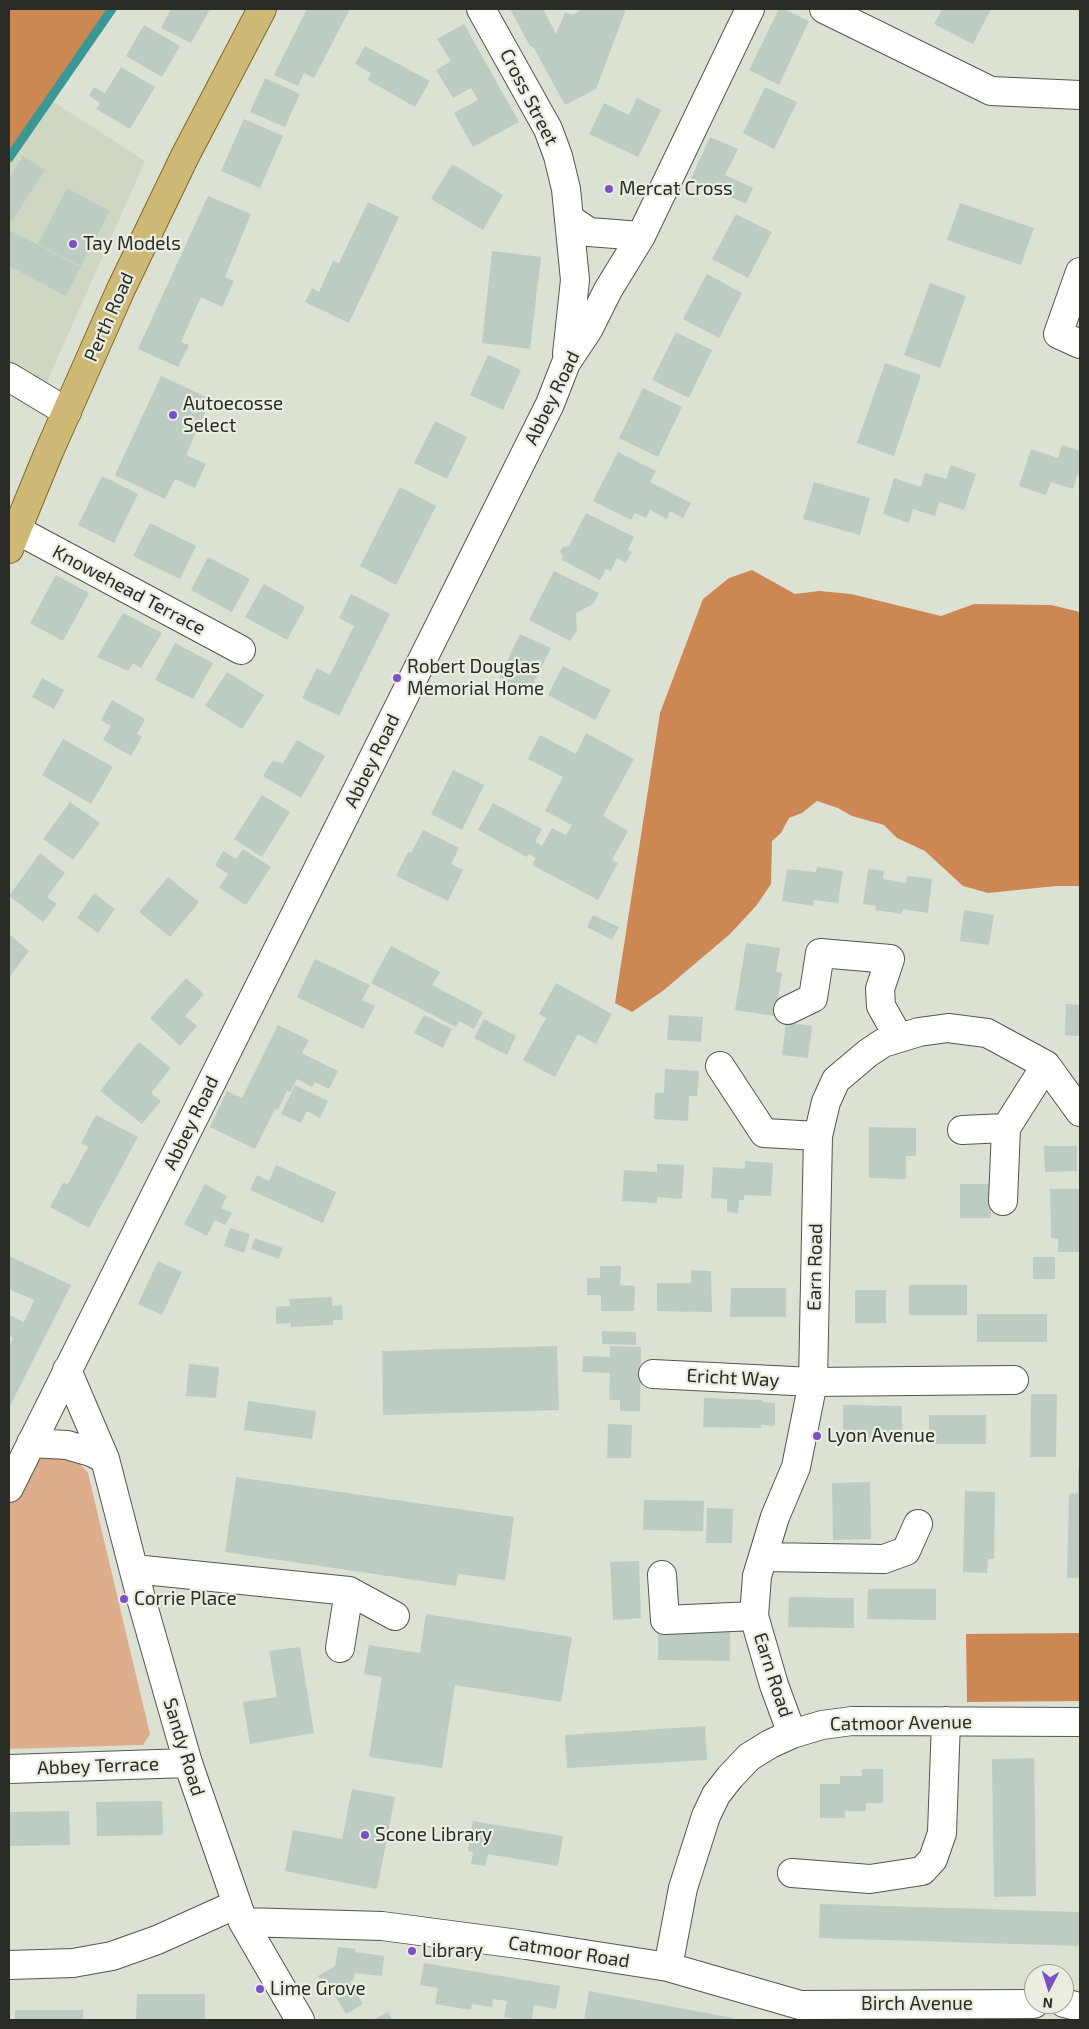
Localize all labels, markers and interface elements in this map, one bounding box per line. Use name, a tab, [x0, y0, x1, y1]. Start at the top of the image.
street label: Cross Street	[495, 45, 563, 149]
place label: Mercat Cross	[619, 178, 733, 200]
marker: Mercat Cross	[603, 183, 615, 195]
place label: Tay Models	[83, 233, 181, 255]
marker: Tay Models	[67, 238, 79, 250]
street label: Perth Road	[79, 269, 139, 365]
street label: Abbey Road	[519, 347, 585, 449]
place label: Autoecosse Select	[183, 393, 283, 437]
marker: Autoecosse Select	[167, 409, 179, 421]
street label: Knowehead Terrace	[49, 540, 209, 640]
place label: Robert Douglas Memorial Home	[407, 656, 544, 700]
marker: Robert Douglas Memorial Home	[391, 672, 403, 684]
street label: Abbey Road	[339, 710, 405, 812]
street label: Abbey Road	[158, 1072, 224, 1174]
street label: Earn Road	[803, 1223, 827, 1311]
street label: Ericht Way	[686, 1364, 780, 1392]
place label: Lyon Avenue	[827, 1425, 935, 1447]
marker: Lyon Avenue	[811, 1430, 823, 1442]
place label: Corrie Place	[134, 1588, 237, 1610]
marker: Corrie Place	[118, 1593, 130, 1605]
street label: Earn Road	[749, 1630, 797, 1720]
street label: Sandy Road	[158, 1695, 210, 1799]
street label: Catmoor Avenue	[830, 1710, 972, 1736]
street label: Abbey Terrace	[37, 1752, 159, 1780]
place label: Scone Library	[375, 1824, 492, 1846]
marker: Scone Library	[359, 1829, 371, 1841]
street label: Catmoor Road	[507, 1931, 631, 1973]
place label: Library	[422, 1940, 483, 1962]
marker: Library	[406, 1945, 418, 1957]
north arrow	[1024, 1964, 1074, 2014]
place label: Lime Grove	[270, 1978, 366, 2000]
marker: Lime Grove	[254, 1983, 266, 1995]
street label: Birch Avenue	[861, 1993, 973, 2015]
text: N	[1042, 1995, 1054, 2012]

